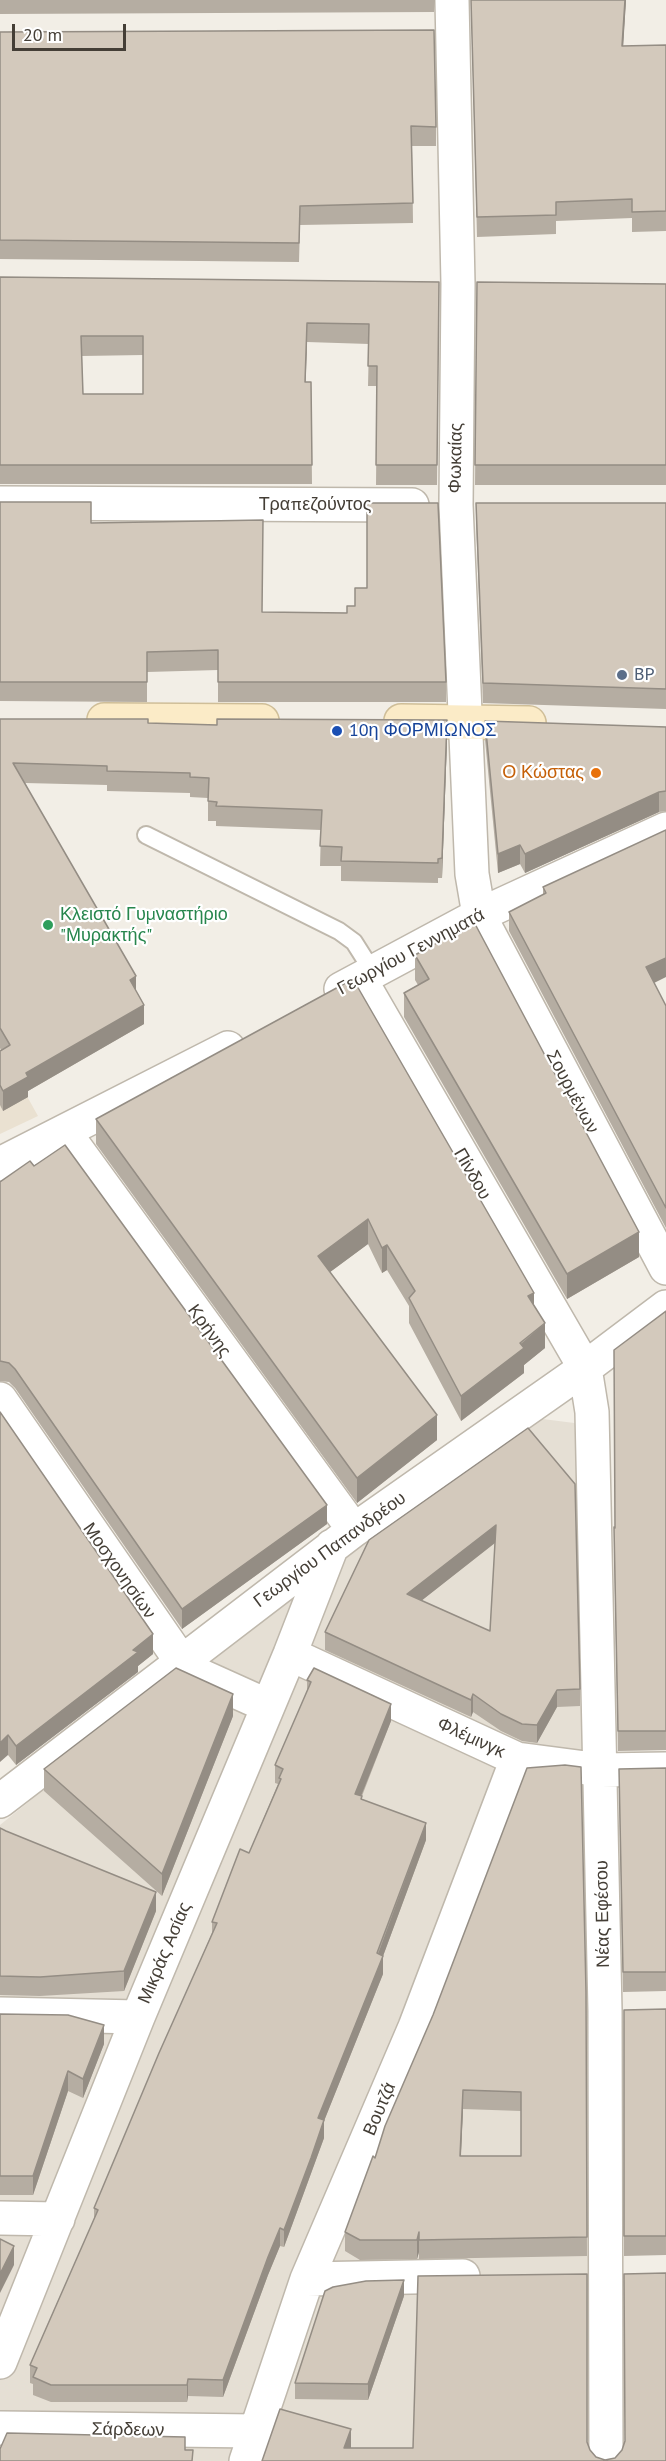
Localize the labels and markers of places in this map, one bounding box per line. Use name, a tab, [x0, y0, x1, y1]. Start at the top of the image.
place label: BP	[634, 664, 655, 686]
marker: BP	[615, 668, 629, 682]
place label: 10η ΦΟΡΜΙΩΝΟΣ	[349, 720, 496, 742]
marker: 10η ΦΟΡΜΙΩΝΟΣ	[330, 724, 344, 738]
place label: Ο Κώστας	[502, 762, 584, 784]
marker: Ο Κώστας	[589, 766, 603, 780]
place label: Κλειστό Γυμναστήριο "Μυρακτής"	[60, 904, 228, 946]
marker: Κλειστό Γυμναστήριο "Μυρακτής"	[41, 918, 55, 932]

